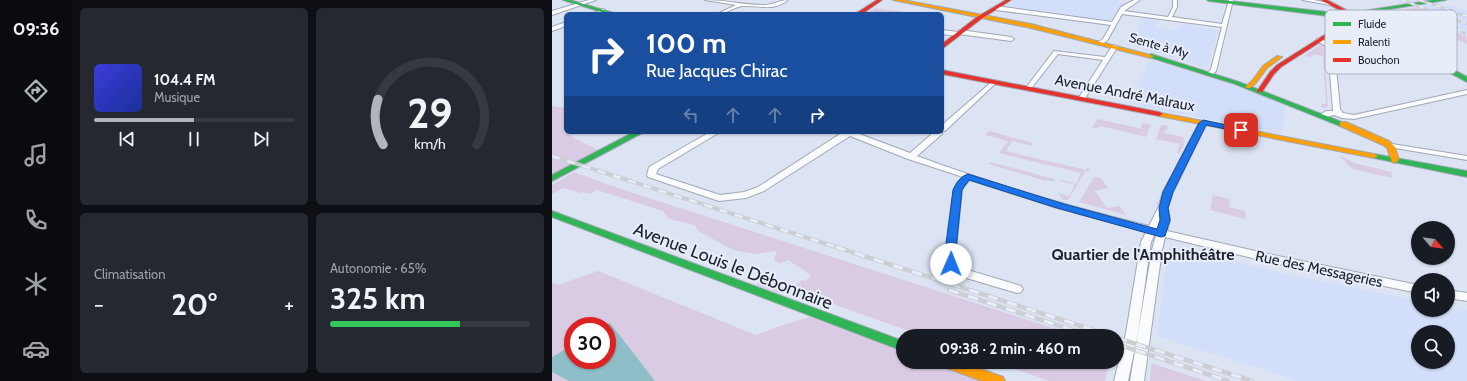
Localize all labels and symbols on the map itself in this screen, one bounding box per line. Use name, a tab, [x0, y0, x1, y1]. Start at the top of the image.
legend	[1325, 10, 1457, 74]
text: Fluide	[1358, 17, 1387, 31]
street label: Sente à My	[1127, 29, 1191, 61]
text: Ralenti	[1358, 35, 1390, 49]
text: Bouchon	[1358, 53, 1400, 67]
street label: Avenue André Malraux	[1054, 71, 1196, 115]
pin	[1224, 113, 1258, 147]
street label: Avenue Louis le Débonnaire	[630, 218, 836, 314]
north arrow	[1411, 221, 1455, 265]
position arrow	[930, 243, 972, 285]
district label: Quartier de l'Amphithéâtre	[1052, 245, 1234, 264]
street label: Rue des Messageries	[1254, 247, 1384, 291]
speed limit sign: 30	[564, 317, 616, 369]

